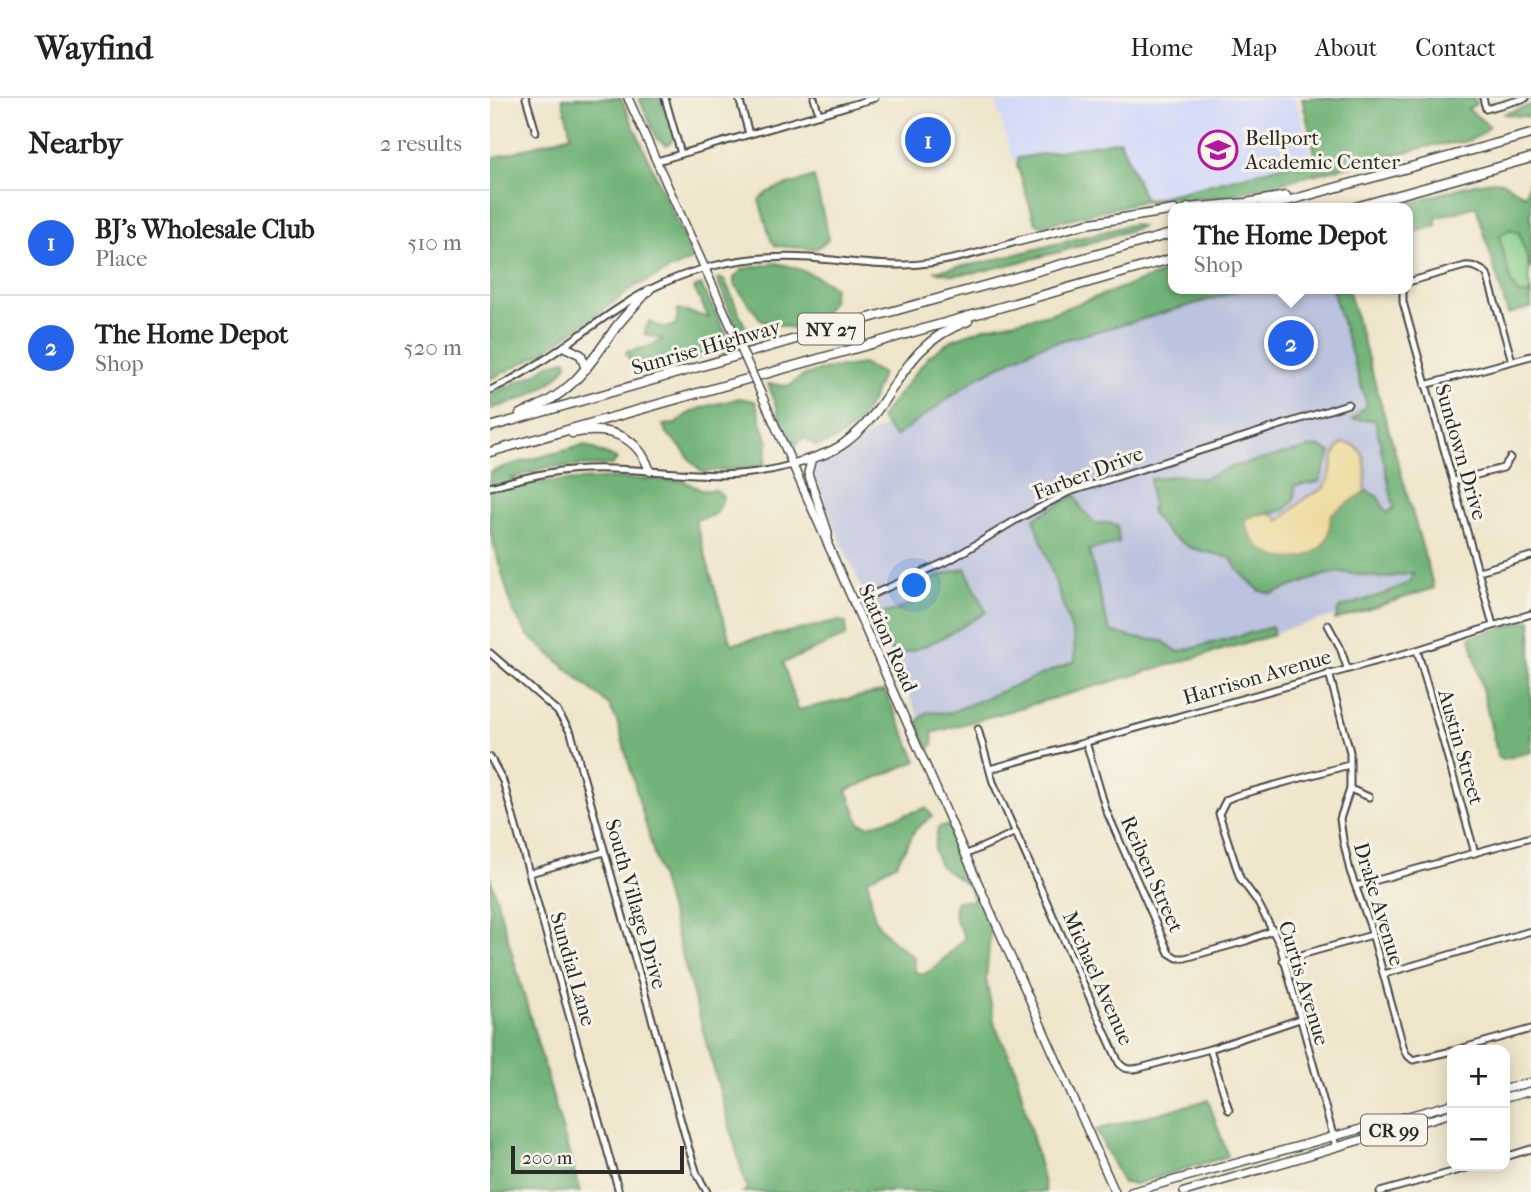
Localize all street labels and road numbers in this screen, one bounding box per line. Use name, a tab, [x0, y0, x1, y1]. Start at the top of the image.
street label: Sunrise Highway	[629, 314, 784, 380]
road number: NY 27	[798, 314, 864, 344]
street label: Sundown Drive	[1430, 381, 1492, 523]
street label: Farber Drive	[1030, 441, 1146, 505]
street label: Station Road	[854, 580, 923, 696]
street label: Harrison Avenue	[1180, 644, 1334, 710]
street label: Austin Street	[1433, 686, 1489, 808]
street label: Reiben Street	[1116, 812, 1189, 936]
street label: South Village Drive	[600, 816, 672, 992]
street label: Drake Avenue	[1349, 839, 1409, 969]
street label: Michael Avenue	[1058, 907, 1138, 1049]
street label: Sundial Lane	[545, 909, 601, 1029]
street label: Curtis Avenue	[1274, 918, 1334, 1048]
road number: CR 99	[1361, 1114, 1427, 1146]

